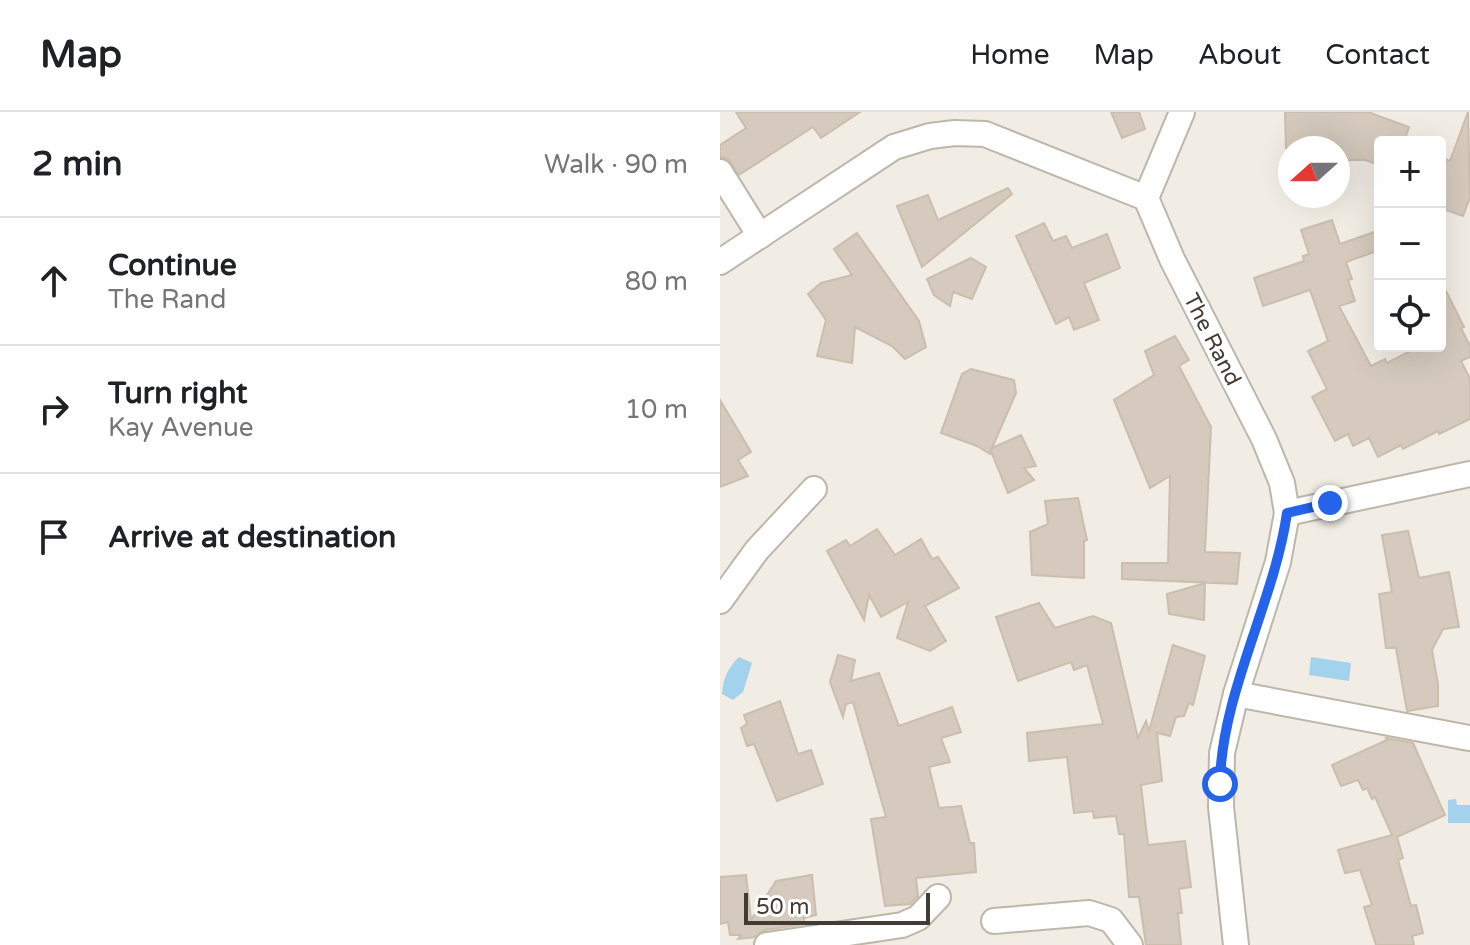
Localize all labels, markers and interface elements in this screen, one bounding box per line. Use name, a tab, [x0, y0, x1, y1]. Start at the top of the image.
text: Map	[40, 32, 122, 78]
text: Home	[970, 38, 1050, 72]
text: Map	[1094, 38, 1154, 72]
text: About	[1198, 38, 1281, 72]
text: Contact	[1325, 38, 1430, 72]
north arrow	[1278, 136, 1350, 208]
map controls	[1374, 136, 1446, 352]
button: +	[1374, 136, 1446, 208]
text: 2 min	[32, 144, 123, 185]
text: Walk · 90 m	[544, 149, 688, 180]
button: −	[1374, 208, 1446, 280]
text: Continue	[108, 247, 237, 284]
icon: ahead	[32, 259, 76, 303]
text: 80 m	[625, 266, 688, 297]
button: locate	[1374, 280, 1446, 352]
text: The Rand	[108, 284, 226, 315]
street label: The Rand	[1178, 289, 1246, 390]
text: Turn right	[108, 375, 248, 412]
icon: right	[32, 387, 76, 431]
text: 10 m	[625, 394, 688, 425]
text: Kay Avenue	[108, 412, 254, 443]
route end	[1312, 485, 1348, 521]
icon: arrive	[32, 515, 76, 559]
text: Arrive at destination	[108, 519, 396, 556]
route start	[1202, 766, 1238, 802]
scale bar	[744, 889, 930, 925]
text: 50 m	[756, 894, 810, 920]

